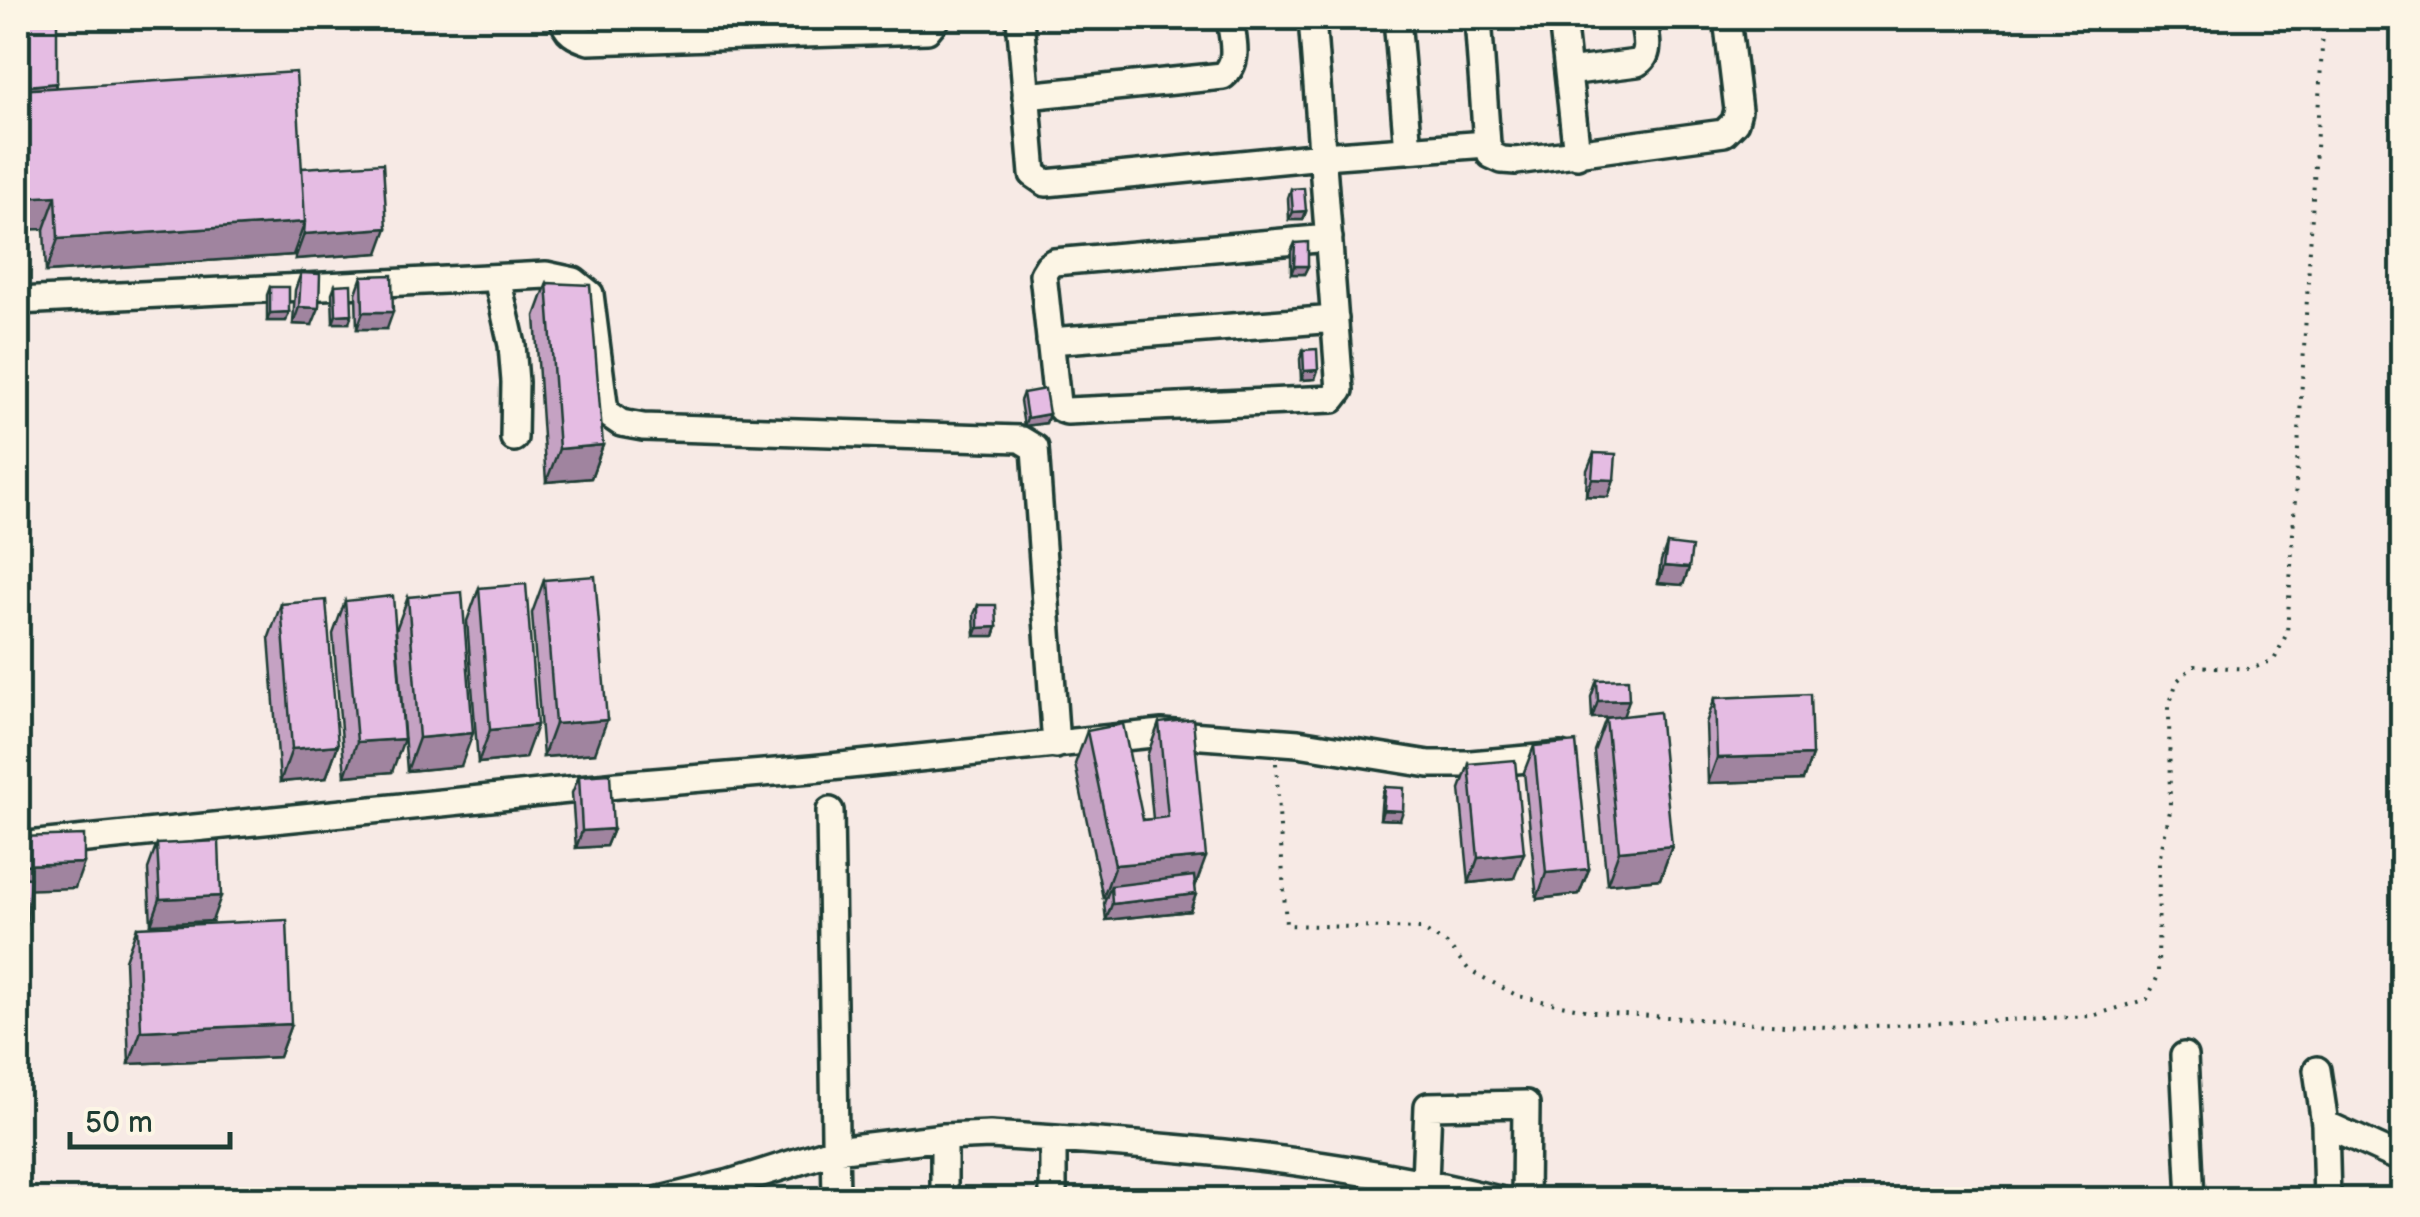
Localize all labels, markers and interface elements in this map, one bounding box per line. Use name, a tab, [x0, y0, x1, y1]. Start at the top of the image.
scale bar	[70, 1087, 230, 1149]
text: 50 m	[85, 1105, 153, 1141]

